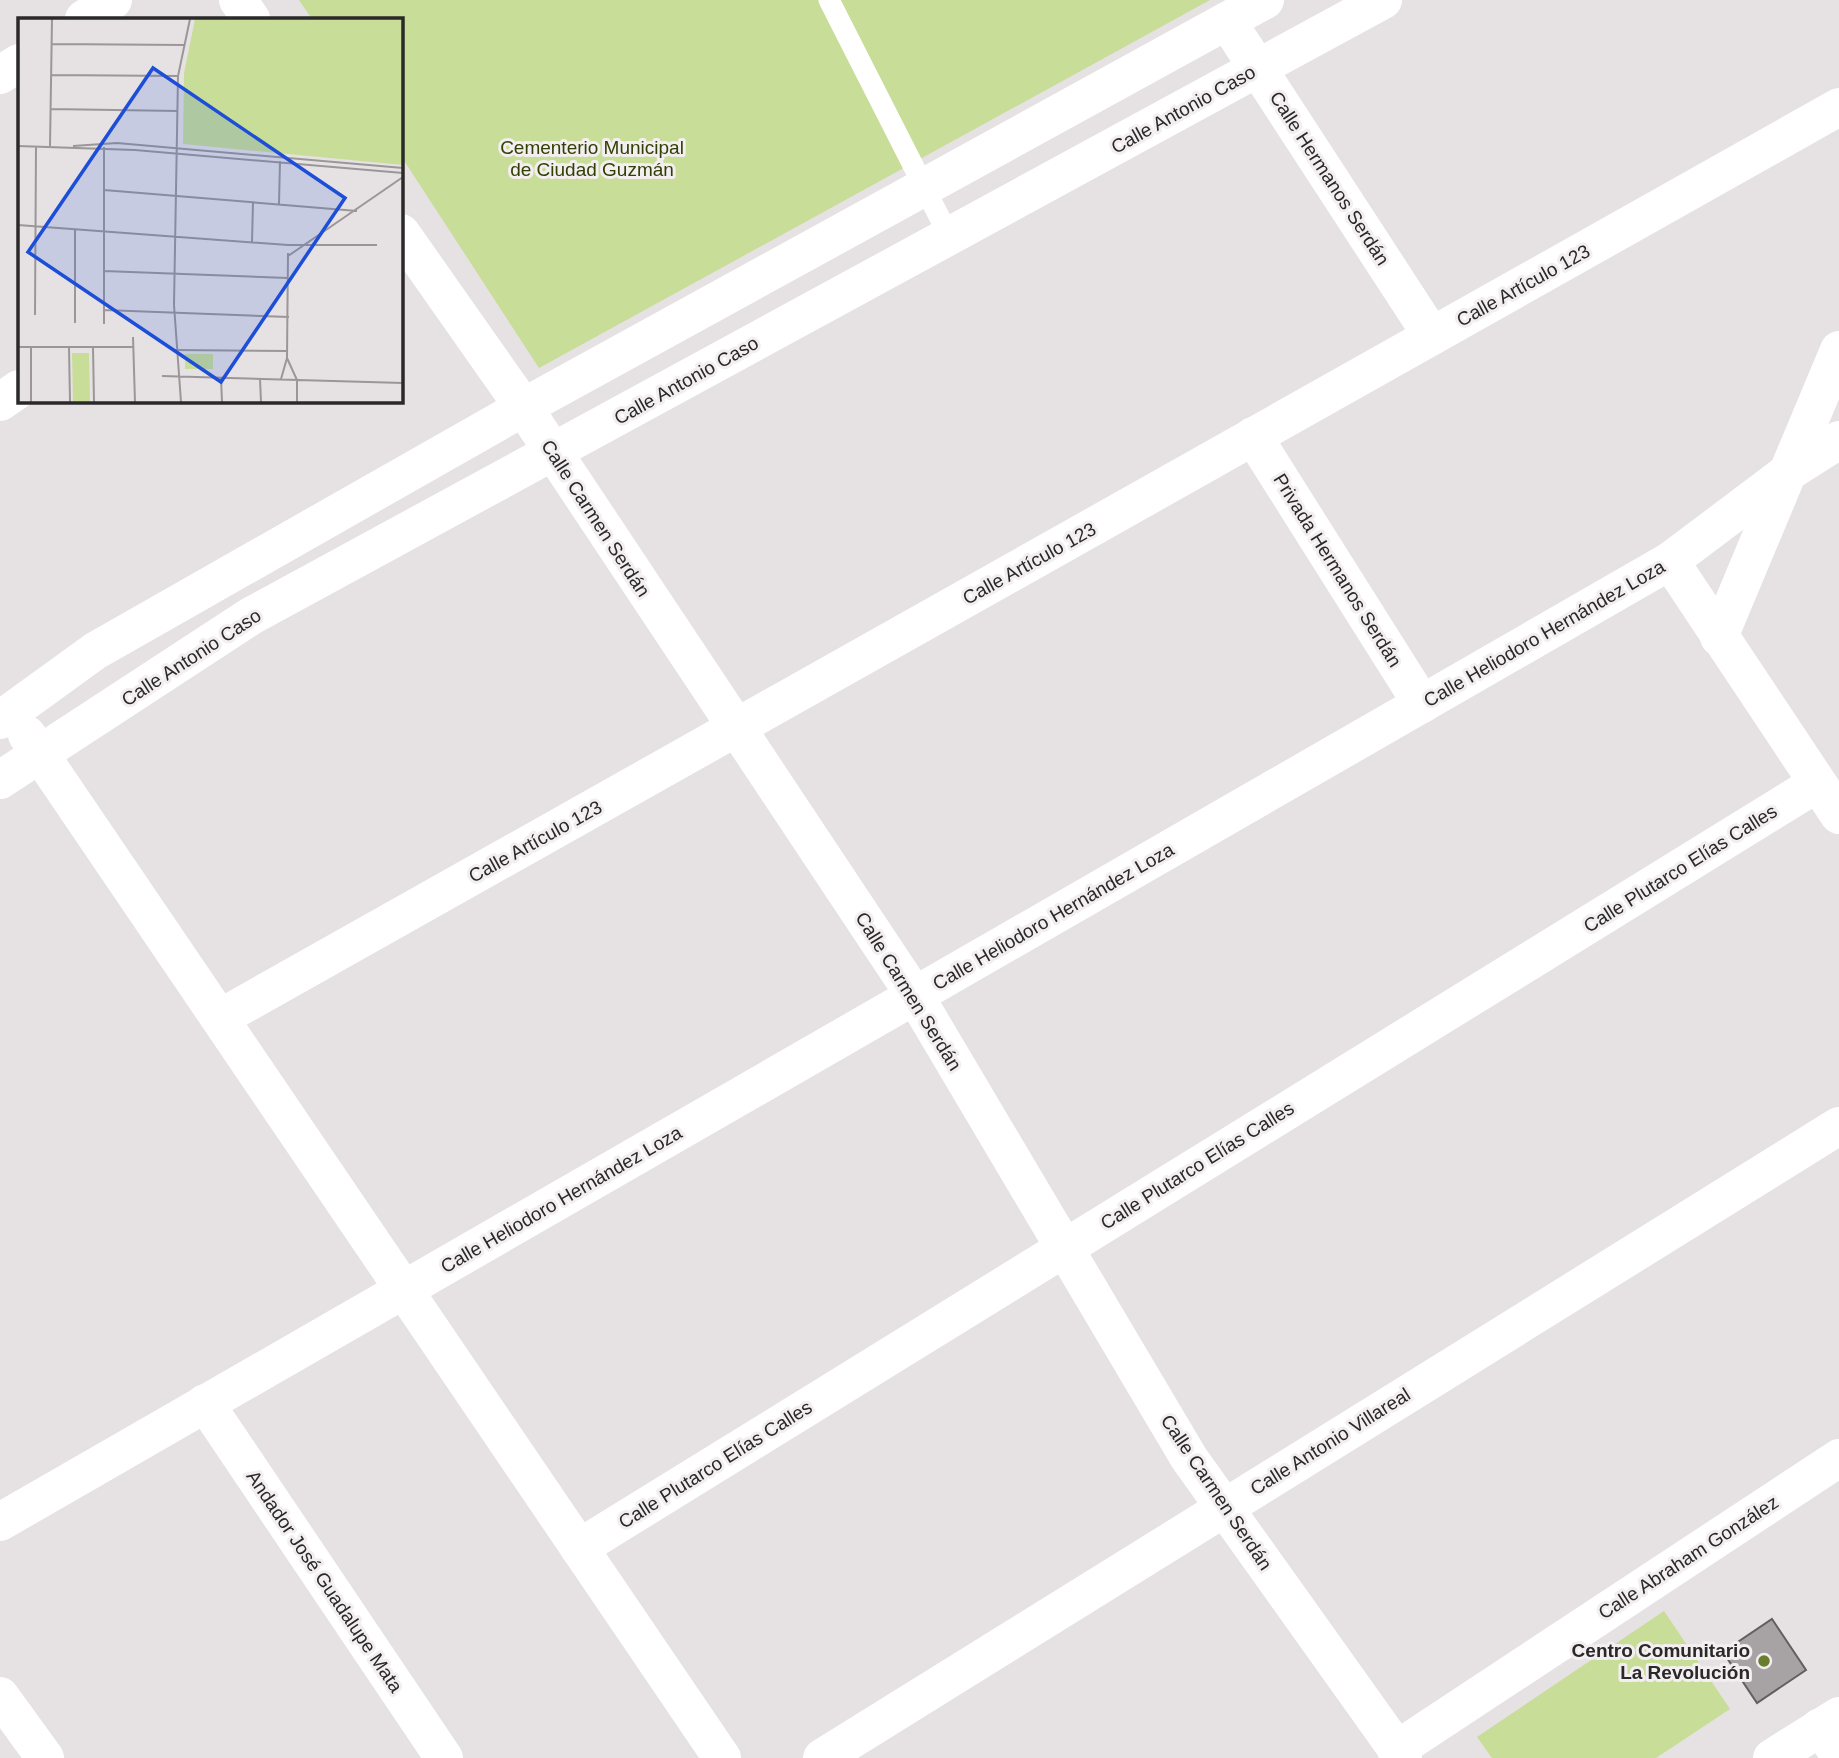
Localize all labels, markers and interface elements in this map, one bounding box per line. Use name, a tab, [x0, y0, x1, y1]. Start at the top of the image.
inset map	[18, 18, 402, 402]
street label: Calle Antonio Caso	[1107, 61, 1259, 158]
street label: Calle Hermanos Serdán	[1266, 88, 1394, 269]
park label: Cementerio Municipal de Ciudad Guzmán	[500, 137, 684, 180]
street label: Calle Artículo 123	[1453, 240, 1593, 331]
street label: Calle Antonio Caso	[610, 332, 762, 429]
street label: Calle Carmen Serdán	[537, 436, 654, 601]
street label: Privada Hermanos Serdán	[1269, 470, 1406, 671]
street label: Calle Artículo 123	[959, 518, 1099, 609]
street label: Calle Heliodoro Hernández Loza	[1420, 555, 1669, 711]
street label: Calle Antonio Caso	[118, 605, 265, 710]
street label: Calle Artículo 123	[465, 796, 605, 887]
street label: Calle Plutarco Elías Calles	[1580, 800, 1781, 937]
street label: Calle Heliodoro Hernández Loza	[929, 838, 1178, 994]
street label: Calle Carmen Serdán	[851, 908, 966, 1074]
street label: Calle Plutarco Elías Calles	[1097, 1097, 1298, 1234]
street label: Calle Heliodoro Hernández Loza	[437, 1121, 686, 1277]
street label: Calle Antonio Villareal	[1246, 1384, 1414, 1499]
street label: Calle Plutarco Elías Calles	[615, 1396, 816, 1533]
street label: Calle Carmen Serdán	[1157, 1411, 1276, 1574]
street label: Andador José Guadalupe Mata	[242, 1466, 407, 1697]
street label: Calle Abraham González	[1594, 1491, 1782, 1623]
place label: Centro Comunitario La Revolución	[1572, 1640, 1750, 1683]
marker: Centro Comunitario La Revolución	[1756, 1653, 1772, 1669]

